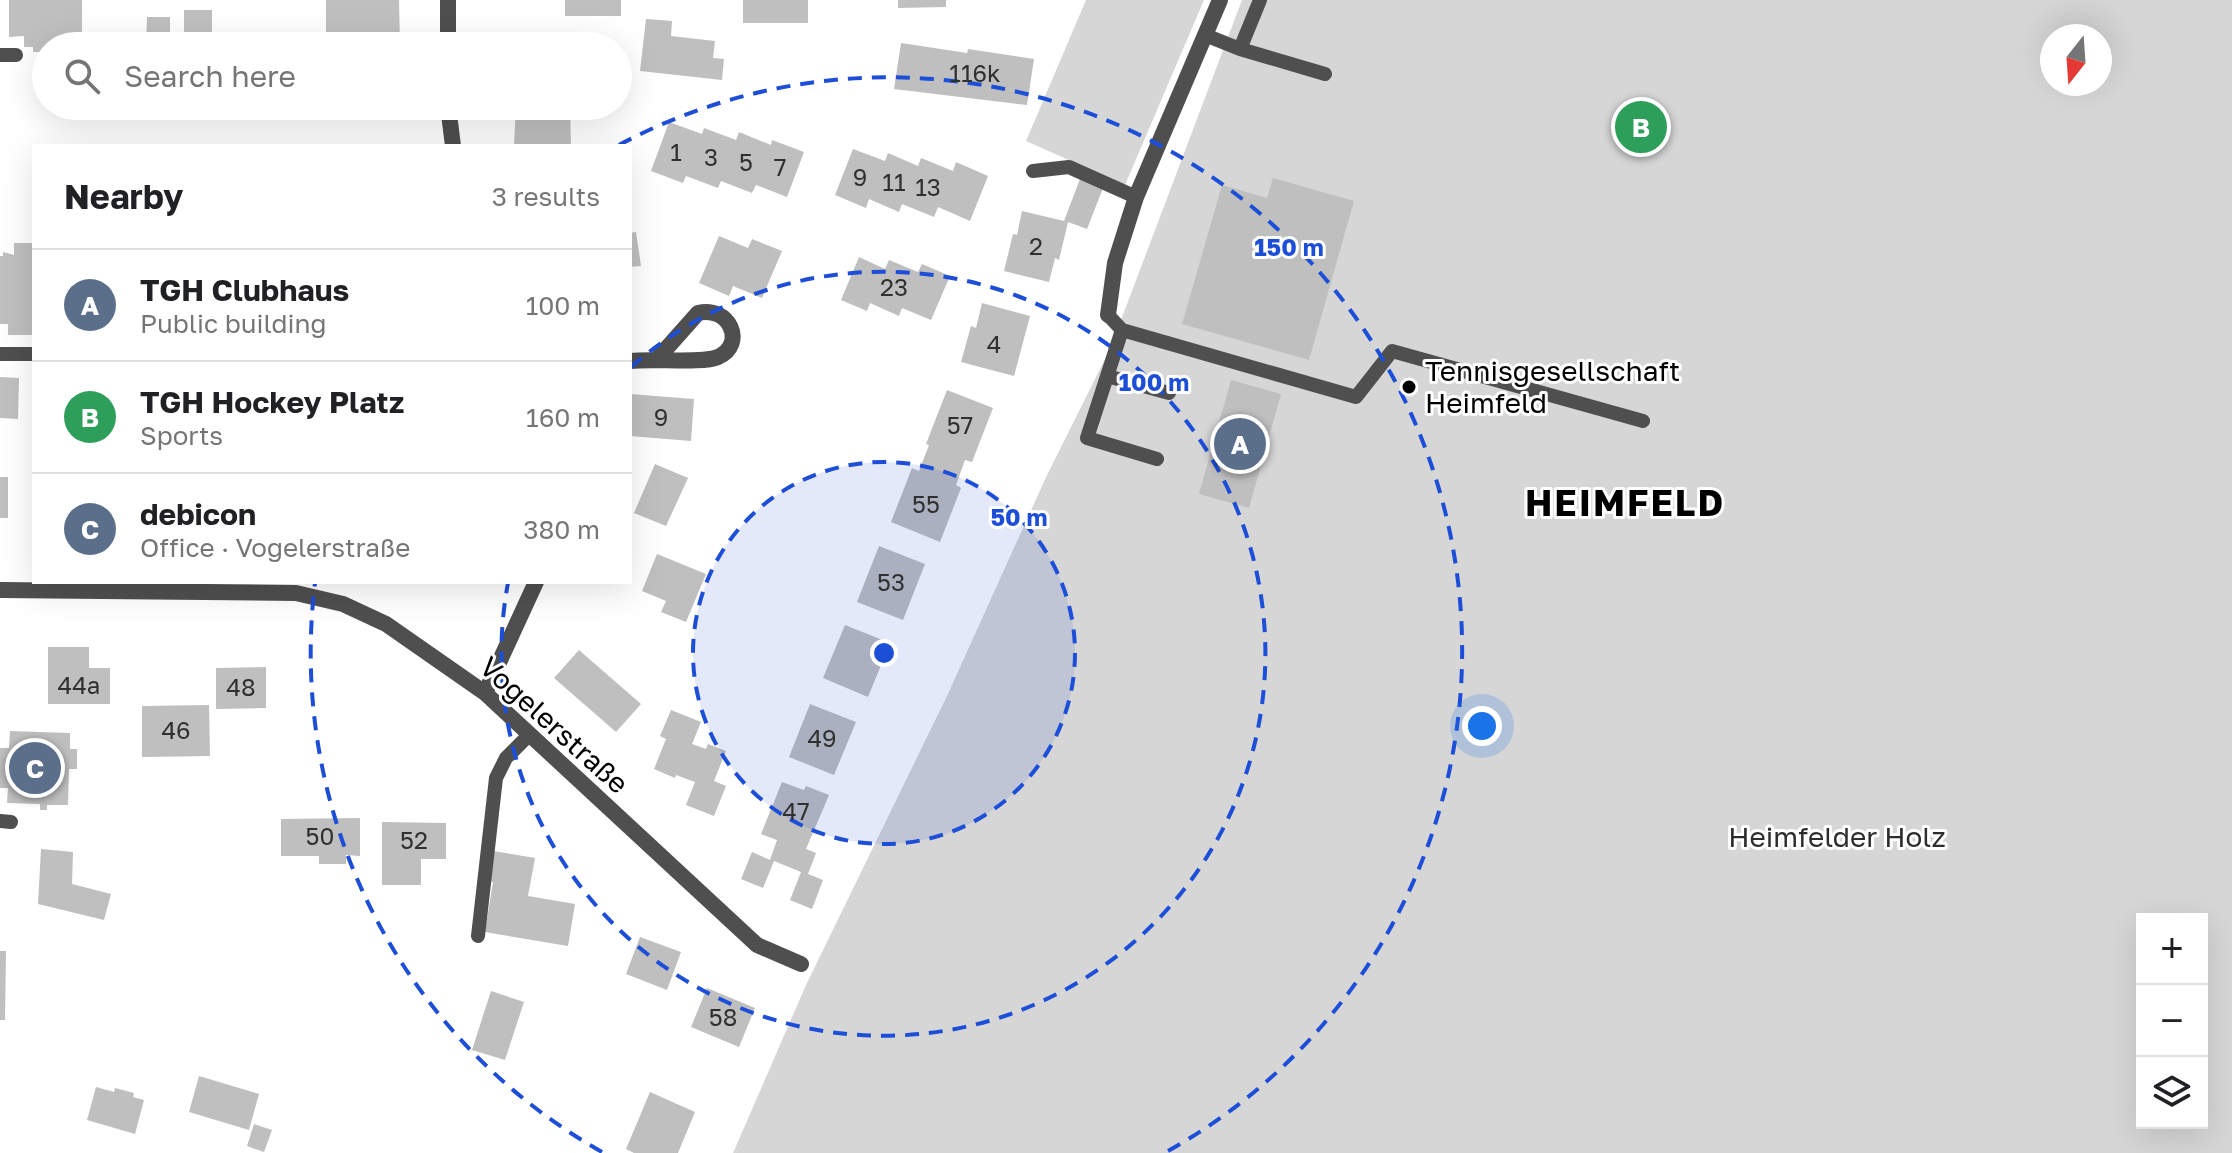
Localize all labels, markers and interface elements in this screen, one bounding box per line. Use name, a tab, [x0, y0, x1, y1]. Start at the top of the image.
north arrow	[2040, 24, 2112, 96]
search box	[32, 32, 632, 120]
icon: search	[60, 54, 104, 98]
text: Search here	[124, 58, 296, 94]
house number: 116k	[949, 58, 1001, 87]
pin: B	[1615, 97, 1667, 157]
house number: 1	[670, 137, 682, 166]
house number: 3	[704, 142, 718, 171]
house number: 5	[739, 147, 753, 176]
house number: 7	[774, 152, 786, 181]
house number: 9	[853, 162, 867, 191]
house number: 11	[882, 167, 906, 196]
house number: 13	[915, 172, 941, 201]
text: Nearby	[64, 176, 184, 216]
text: 3 results	[492, 181, 600, 212]
house number: 2	[1029, 231, 1043, 260]
text: 150 m	[1254, 232, 1324, 261]
text: TGH Clubhaus	[140, 272, 349, 308]
house number: 23	[880, 272, 908, 301]
text: A	[81, 290, 99, 321]
text: 100 m	[526, 290, 600, 321]
text: Public building	[140, 308, 326, 339]
house number: 4	[987, 329, 1001, 358]
place label: Tennisgesellschaft Heimfeld	[1425, 354, 1680, 419]
text: 100 m	[1119, 367, 1189, 396]
marker: Tennisgesellschaft Heimfeld	[1400, 378, 1418, 396]
text: TGH Hockey Platz	[140, 384, 404, 420]
text: B	[81, 402, 99, 433]
text: 160 m	[526, 402, 600, 433]
house number: 9	[654, 402, 668, 431]
house number: 57	[947, 410, 973, 439]
pin: A	[1214, 414, 1266, 474]
text: Sports	[140, 420, 223, 451]
district label: HEIMFELD	[1525, 481, 1725, 524]
house number: 55	[912, 489, 940, 518]
text: debicon	[140, 496, 256, 532]
text: 50 m	[990, 502, 1048, 531]
text: C	[81, 514, 99, 545]
text: 380 m	[523, 514, 600, 545]
text: Office · Vogelerstraße	[140, 532, 410, 563]
house number: 53	[877, 567, 905, 596]
centre of rings	[870, 639, 898, 667]
street label: Vogelerstraße	[473, 649, 635, 800]
house number: 44a	[58, 670, 100, 699]
house number: 48	[226, 672, 256, 701]
your location	[1462, 706, 1502, 746]
house number: 46	[161, 715, 191, 744]
house number: 49	[807, 723, 837, 752]
pin: C	[9, 738, 61, 798]
house number: 47	[782, 796, 810, 825]
park label: Heimfelder Holz	[1728, 820, 1946, 853]
house number: 50	[306, 821, 334, 850]
house number: 52	[400, 825, 428, 854]
map controls	[2136, 913, 2208, 1129]
button: +	[2136, 913, 2208, 985]
button: −	[2136, 985, 2208, 1057]
house number: 58	[709, 1002, 737, 1031]
button: layers	[2136, 1057, 2208, 1129]

